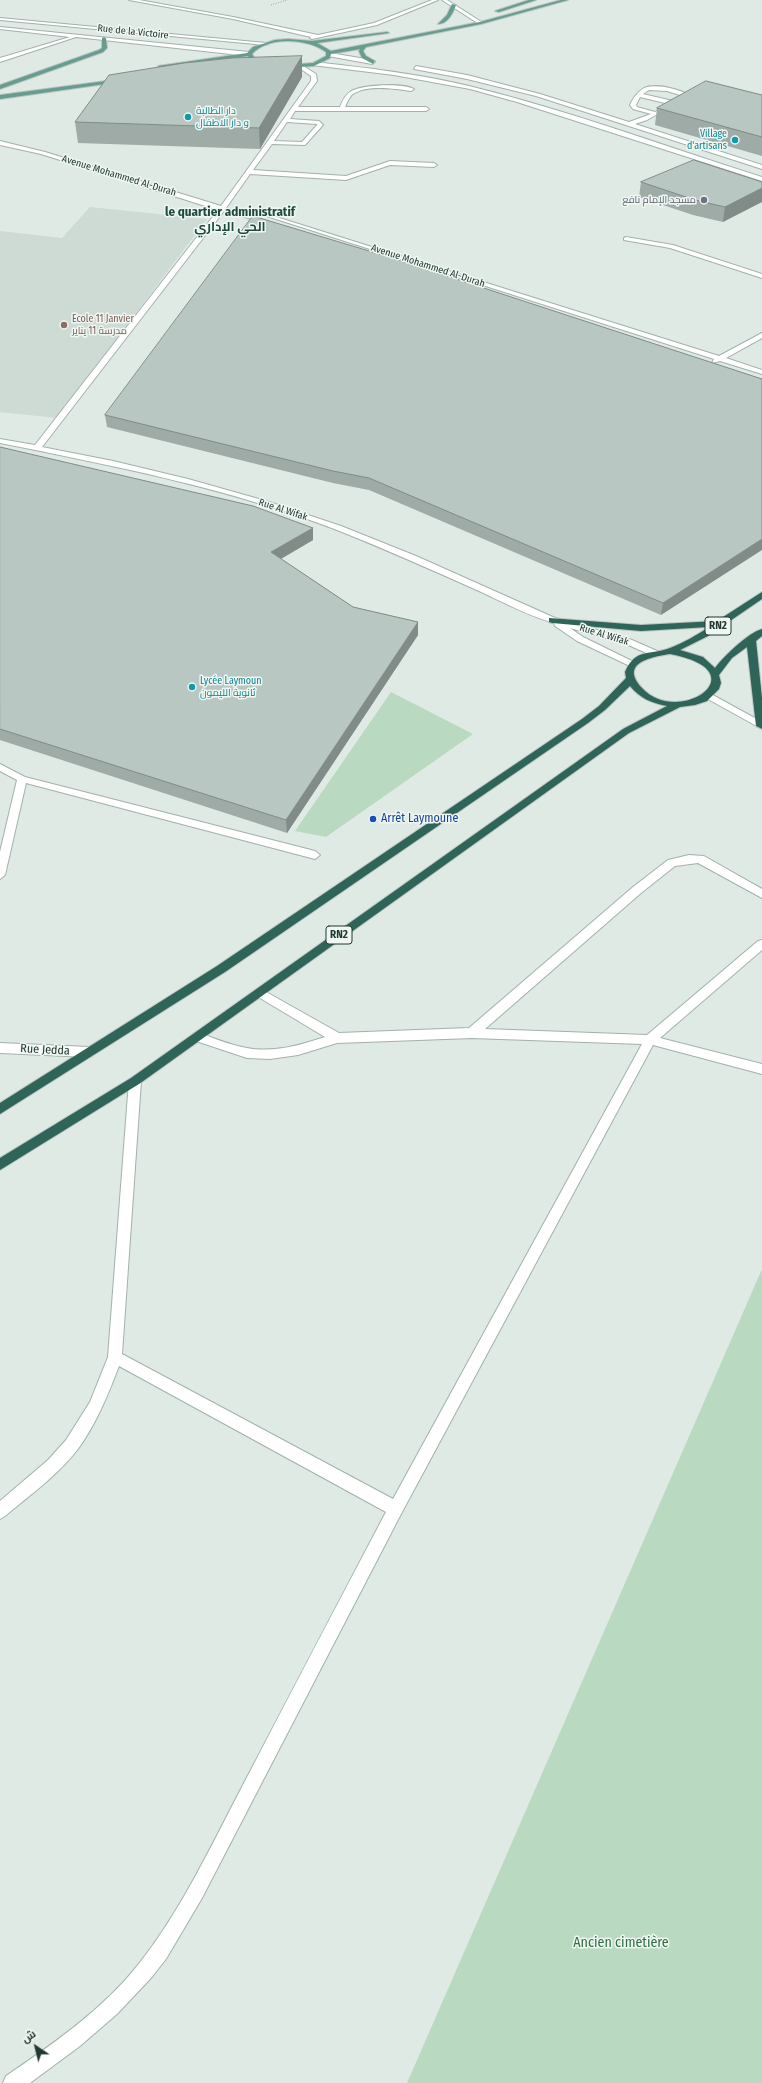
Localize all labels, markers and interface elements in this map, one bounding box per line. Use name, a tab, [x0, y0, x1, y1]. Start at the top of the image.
street label: Rue de la Victoire	[97, 22, 169, 42]
place label: دار الطالبة و دار الاطفال	[196, 105, 249, 128]
marker: دار الطالبة و دار الاطفال	[183, 112, 193, 122]
place label: Village d'artisans	[687, 128, 727, 152]
marker: Village d'artisans	[730, 135, 740, 145]
street label: Avenue Mohammed Al-Durah	[60, 153, 178, 199]
place label: مسجد الإمام نافع	[622, 194, 696, 206]
marker: مسجد الإمام نافع	[699, 195, 709, 205]
district label: le quartier administratif الحي الإداري	[165, 204, 295, 235]
street label: Avenue Mohammed Al-Durah	[370, 242, 486, 290]
place label: Ecole 11 Janvier مدرسة 11 يناير	[72, 313, 134, 336]
marker: Ecole 11 Janvier مدرسة 11 يناير	[59, 320, 69, 330]
street label: Rue Al Wifak	[257, 496, 309, 524]
road number: RN2	[705, 617, 731, 635]
street label: Rue Al Wifak	[578, 622, 630, 648]
place label: Lycée Laymoun ثانوية الليمون	[200, 675, 262, 698]
marker: Lycée Laymoun ثانوية الليمون	[187, 682, 197, 692]
place label: Arrêt Laymoune	[381, 812, 458, 826]
marker: Arrêt Laymoune	[368, 814, 378, 824]
road number: RN2	[326, 926, 352, 944]
street label: Rue Jedda	[20, 1042, 70, 1058]
park label: Ancien cimetière	[573, 1935, 669, 1951]
north arrow	[16, 2027, 56, 2067]
text: ش	[19, 2027, 38, 2046]

